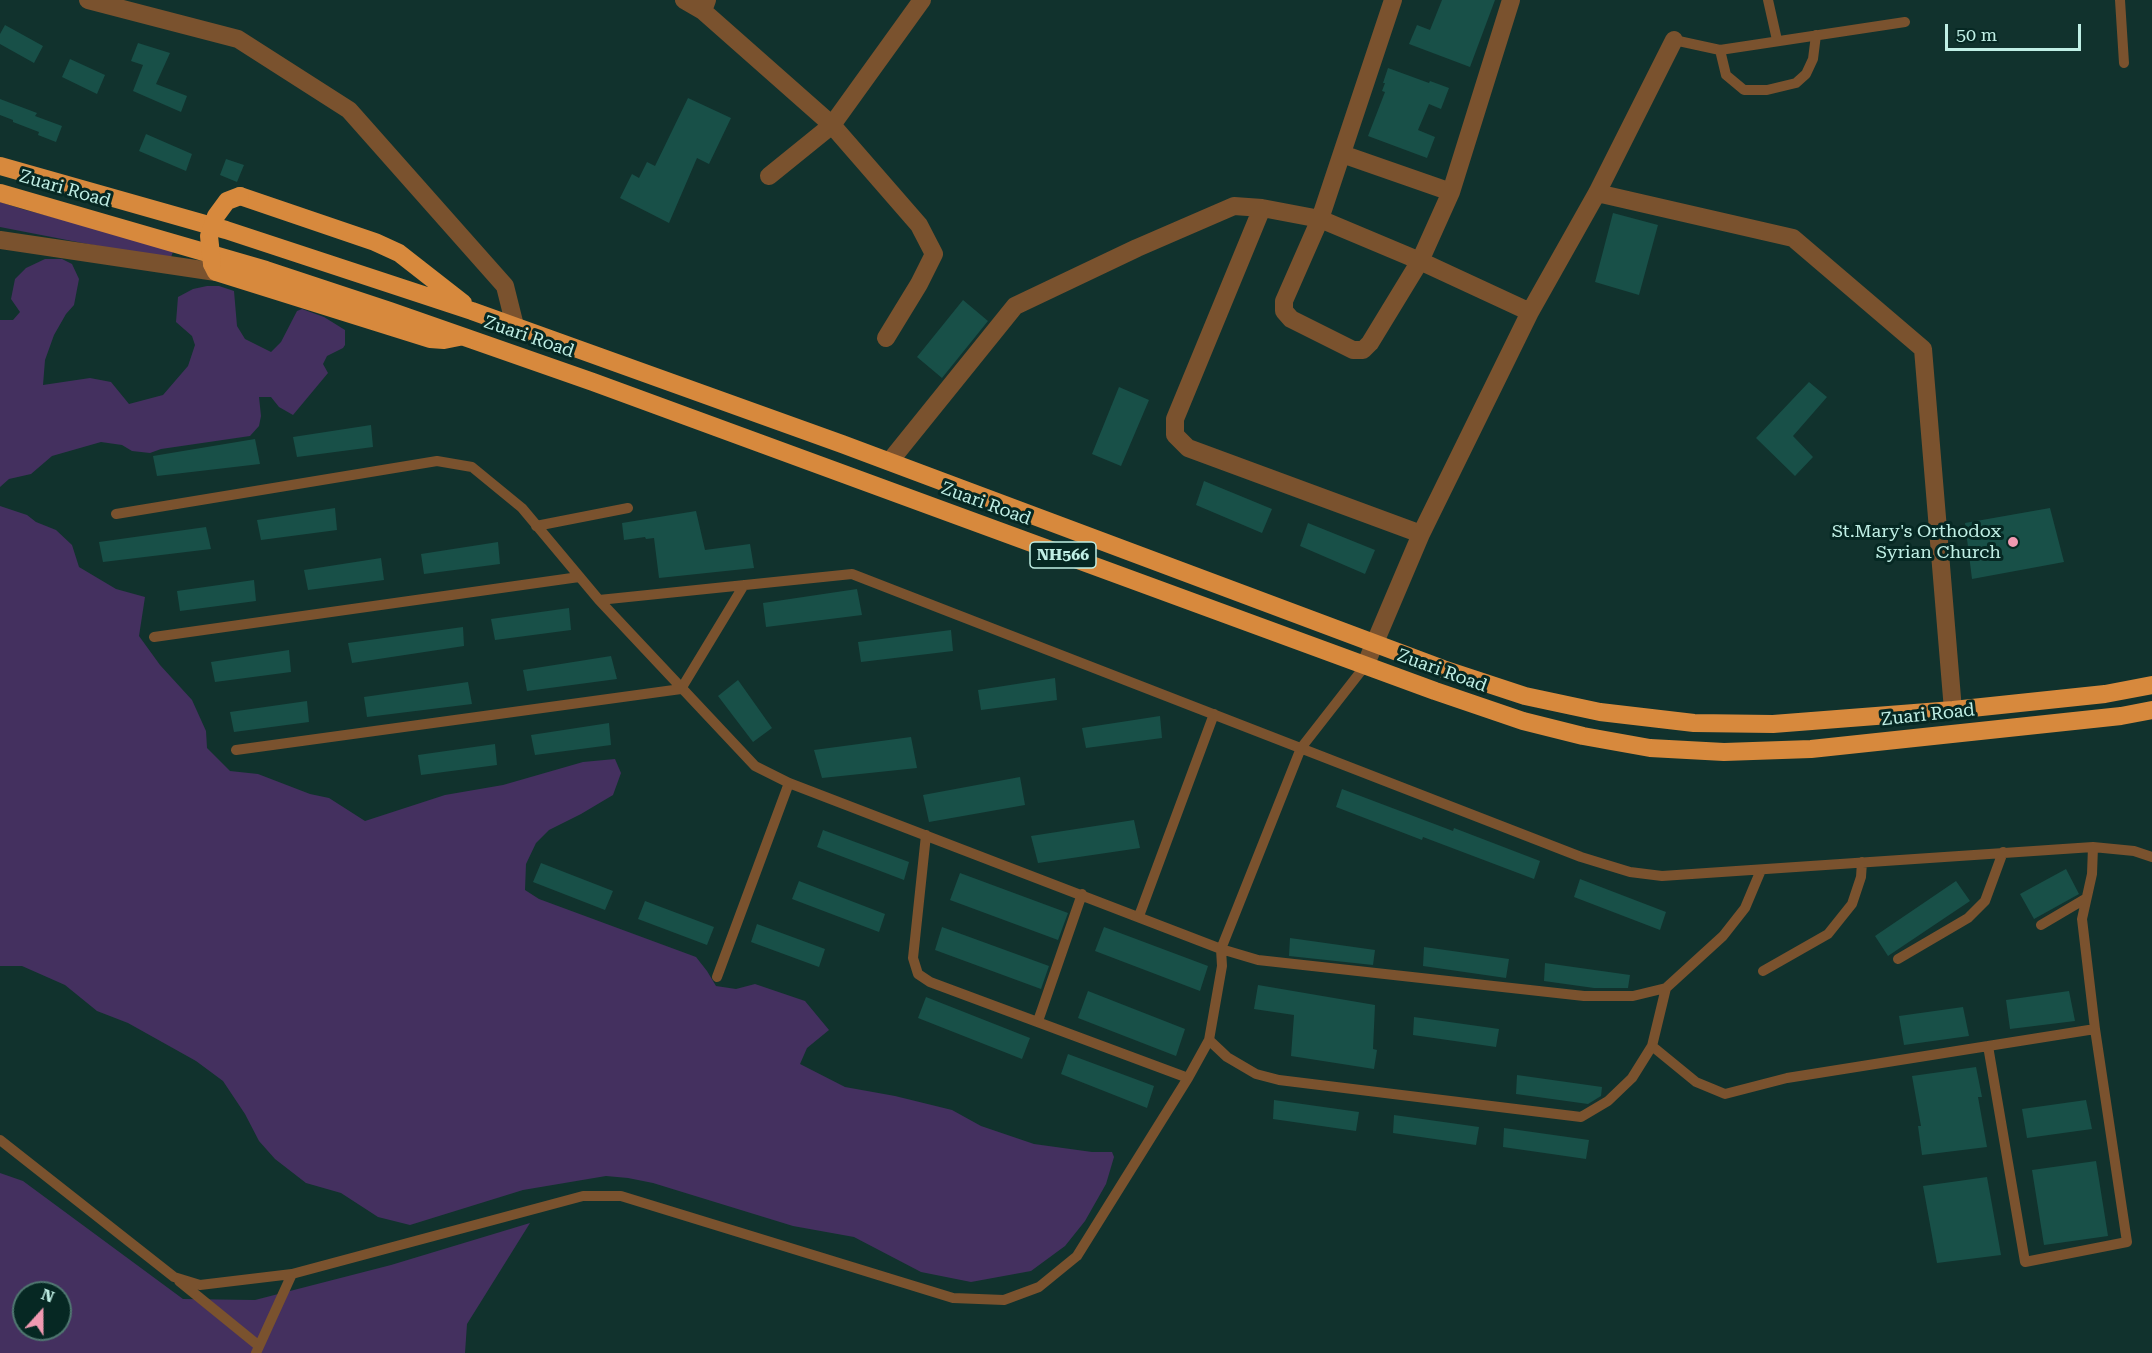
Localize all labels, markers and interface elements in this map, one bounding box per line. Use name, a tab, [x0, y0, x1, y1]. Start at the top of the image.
scale bar	[1948, 12, 2084, 50]
text: 50 m	[1956, 24, 1997, 45]
street label: Zuari Road	[17, 166, 113, 212]
street label: Zuari Road	[481, 311, 577, 363]
street label: Zuari Road	[938, 478, 1034, 530]
place label: St.Mary's Orthodox Syrian Church	[1832, 521, 2001, 564]
marker: St.Mary's Orthodox Syrian Church	[2006, 535, 2020, 549]
road number: NH566	[1030, 542, 1096, 568]
street label: Zuari Road	[1394, 645, 1490, 697]
street label: Zuari Road	[1880, 699, 1976, 731]
north arrow	[12, 1281, 72, 1341]
text: N	[39, 1285, 57, 1307]

